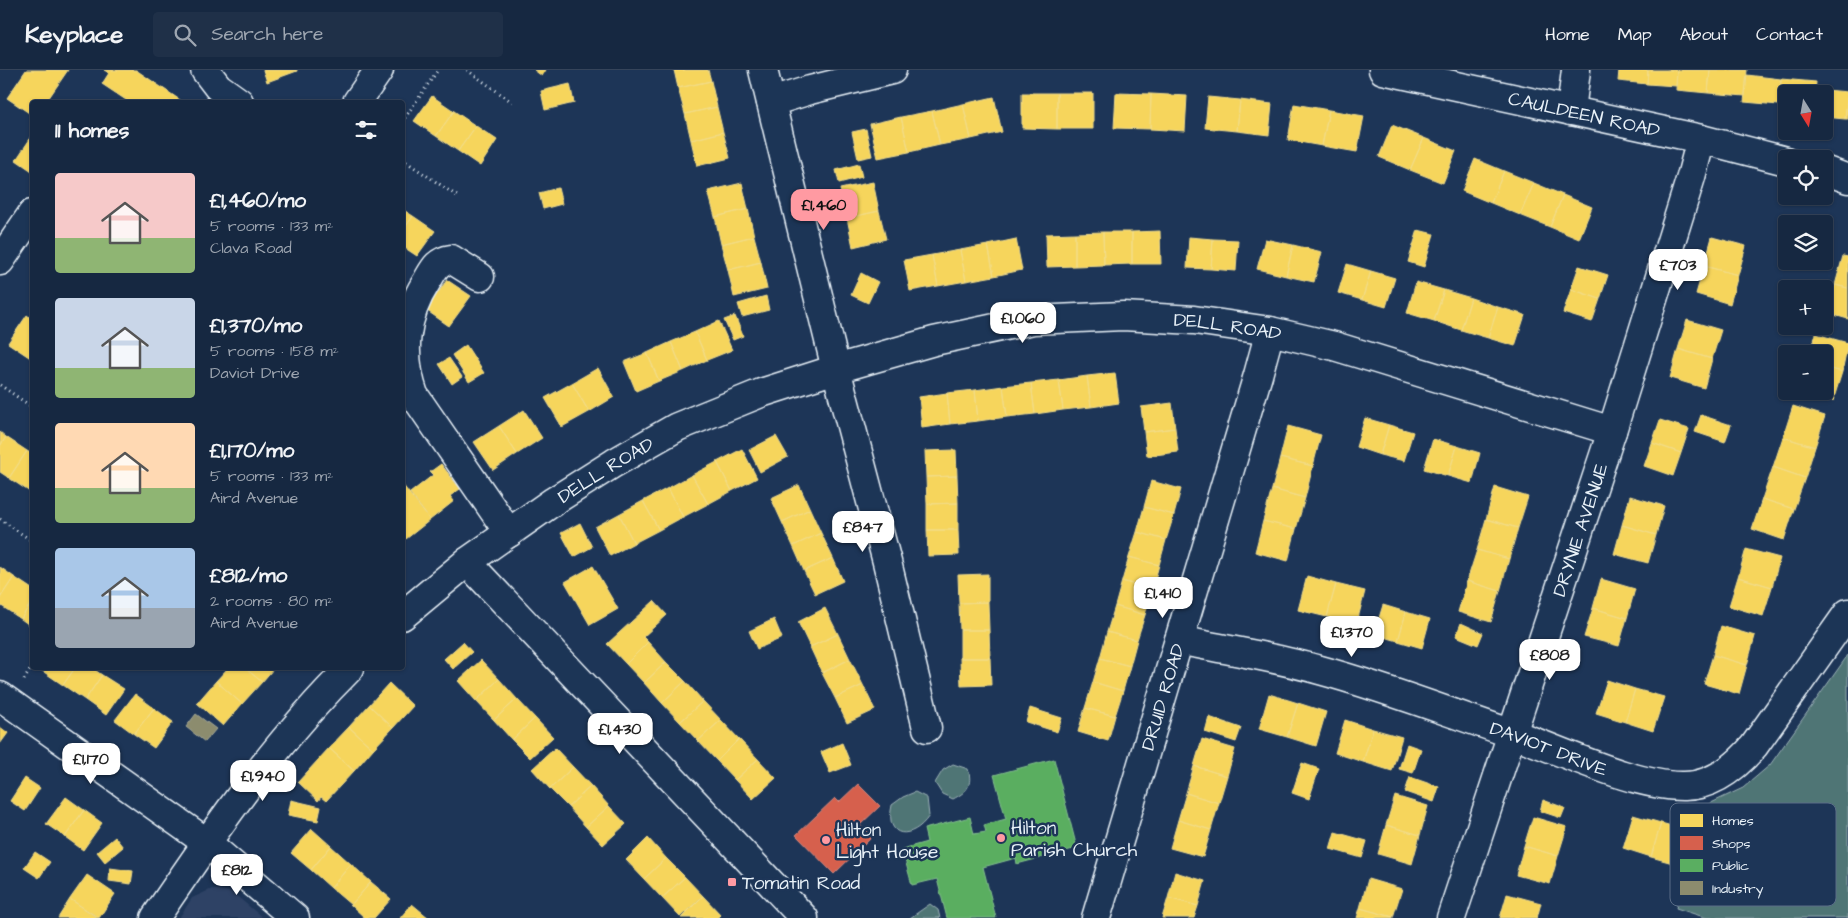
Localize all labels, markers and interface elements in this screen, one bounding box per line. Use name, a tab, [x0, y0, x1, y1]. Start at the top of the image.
search box	[153, 12, 503, 57]
text: Keyplace	[25, 18, 123, 52]
icon: search	[171, 21, 199, 49]
text: Search here	[211, 21, 323, 48]
text: Home	[1545, 22, 1590, 47]
text: Map	[1618, 22, 1652, 47]
text: About	[1680, 22, 1728, 47]
text: Contact	[1756, 22, 1823, 47]
north arrow	[1778, 85, 1832, 140]
map controls	[1778, 85, 1833, 400]
street label: CAULDEEN ROAD	[1506, 86, 1662, 145]
text: 11 homes	[55, 116, 129, 145]
icon: filters	[352, 116, 380, 144]
button: locate	[1778, 150, 1833, 205]
text: £1,460/mo	[210, 186, 306, 215]
pin: £1,460	[783, 189, 865, 231]
icon: home	[95, 193, 155, 253]
text: £1,460	[802, 194, 846, 216]
text: 5 rooms · 133 m²	[210, 215, 333, 237]
button: layers	[1778, 215, 1833, 270]
text: Clava Road	[210, 237, 292, 259]
pin: £703	[1648, 248, 1708, 291]
text: £703	[1660, 254, 1696, 276]
button: +	[1778, 280, 1833, 335]
pin: £1,060	[982, 302, 1064, 344]
text: £1,060	[1001, 307, 1045, 329]
street label: DELL ROAD	[1173, 307, 1284, 348]
text: £1,370/mo	[210, 311, 302, 340]
icon: home	[95, 318, 155, 378]
text: 5 rooms · 158 m²	[210, 340, 339, 362]
button: −	[1778, 345, 1833, 400]
text: Daviot Drive	[210, 362, 300, 384]
street label: DELL ROAD	[553, 431, 659, 510]
text: £1,170/mo	[210, 436, 294, 465]
icon: home	[95, 443, 155, 503]
street label: DRYNIE AVENUE	[1546, 460, 1615, 600]
text: 5 rooms · 133 m²	[210, 465, 333, 487]
text: Aird Avenue	[210, 487, 298, 509]
pin: £847	[833, 510, 893, 553]
text: £847	[843, 516, 883, 538]
text: £812/mo	[210, 561, 287, 590]
icon: home	[95, 568, 155, 628]
pin: £1,410	[1122, 576, 1204, 619]
text: £1,410	[1145, 582, 1181, 604]
text: 2 rooms · 80 m²	[210, 590, 333, 612]
text: Aird Avenue	[210, 612, 298, 634]
pin: £1,370	[1311, 616, 1393, 658]
text: £1,370	[1331, 621, 1373, 643]
pin: £808	[1520, 638, 1580, 681]
street label: DRUID ROAD	[1135, 640, 1192, 754]
text: £808	[1530, 644, 1570, 666]
pin: £1,430	[579, 712, 661, 755]
street label: DAVIOT DRIVE	[1486, 715, 1611, 784]
text: £1,430	[599, 718, 641, 740]
pin: £1,170	[50, 742, 132, 785]
text: £1,170	[73, 748, 109, 770]
pin: £1,940	[222, 760, 304, 802]
text: £1,940	[241, 765, 285, 787]
legend	[1670, 803, 1836, 906]
text: Homes	[1712, 811, 1754, 831]
place label: Hilton Parish Church	[1011, 815, 1138, 864]
place label: Hilton Light House	[836, 817, 938, 867]
marker: Hilton Parish Church	[995, 832, 1007, 844]
marker: Hilton Light House	[820, 834, 832, 846]
text: Shops	[1712, 834, 1751, 854]
pin: £812	[207, 854, 267, 896]
text: Public	[1712, 856, 1749, 876]
text: £812	[222, 859, 252, 881]
place label: Tomatin Road	[742, 870, 861, 897]
marker: Tomatin Road	[726, 876, 738, 888]
text: Industry	[1712, 879, 1764, 899]

